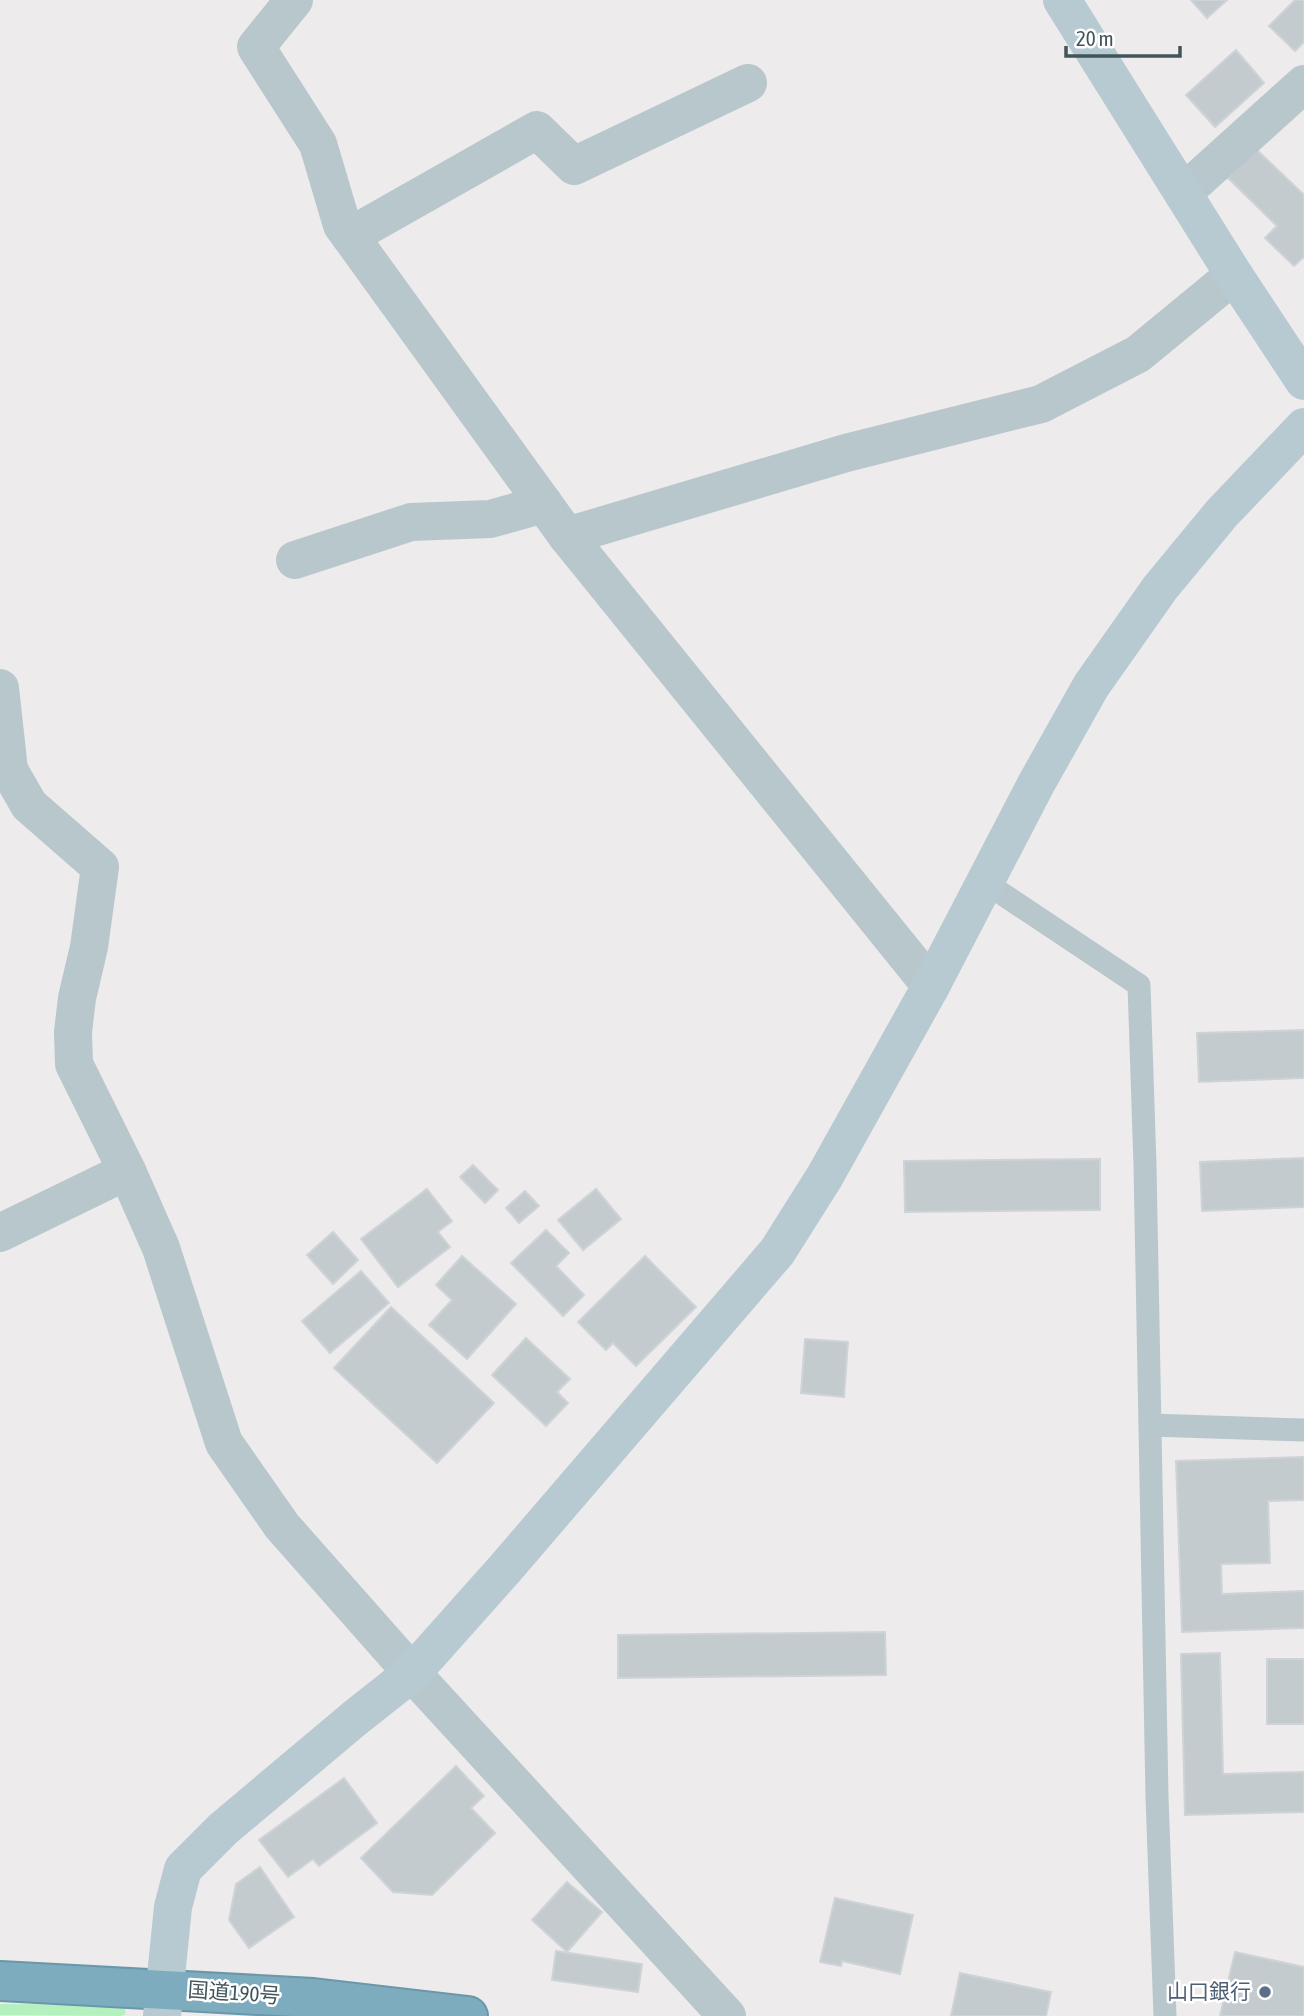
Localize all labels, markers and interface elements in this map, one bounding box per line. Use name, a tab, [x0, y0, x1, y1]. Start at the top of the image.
scale bar	[1066, 14, 1180, 58]
text: 20 m	[1076, 26, 1114, 50]
street label: 国道190号	[187, 1977, 281, 2007]
place label: 山口銀行	[1167, 1979, 1251, 2003]
marker: 山口銀行	[1257, 1984, 1273, 2000]

